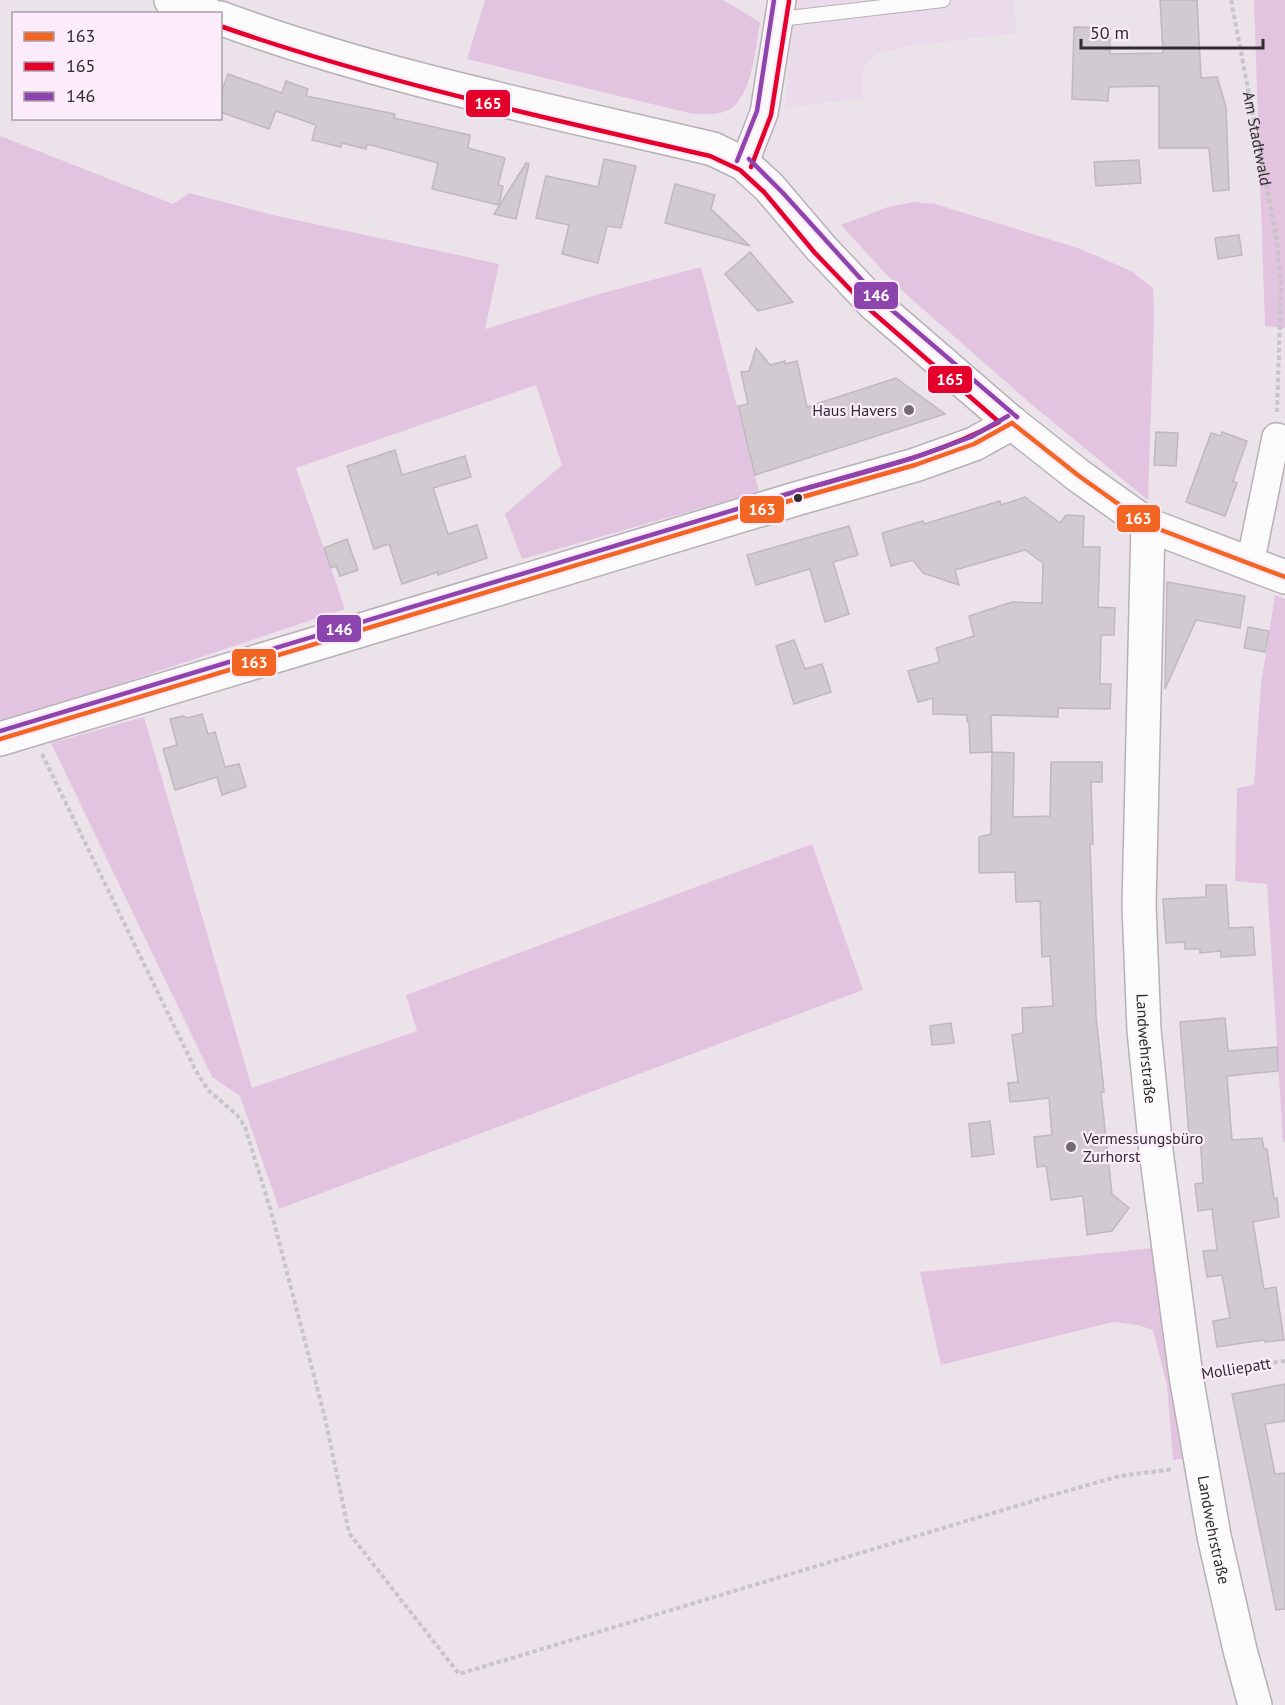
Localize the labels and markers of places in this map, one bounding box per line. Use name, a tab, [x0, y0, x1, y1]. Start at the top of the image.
place label: Haus Havers	[812, 400, 897, 420]
marker: Haus Havers	[902, 403, 916, 417]
unlabelled marker	[792, 492, 804, 504]
place label: Vermessungsbüro Zurhorst	[1082, 1128, 1203, 1166]
marker: Vermessungsbüro Zurhorst	[1064, 1140, 1078, 1154]

